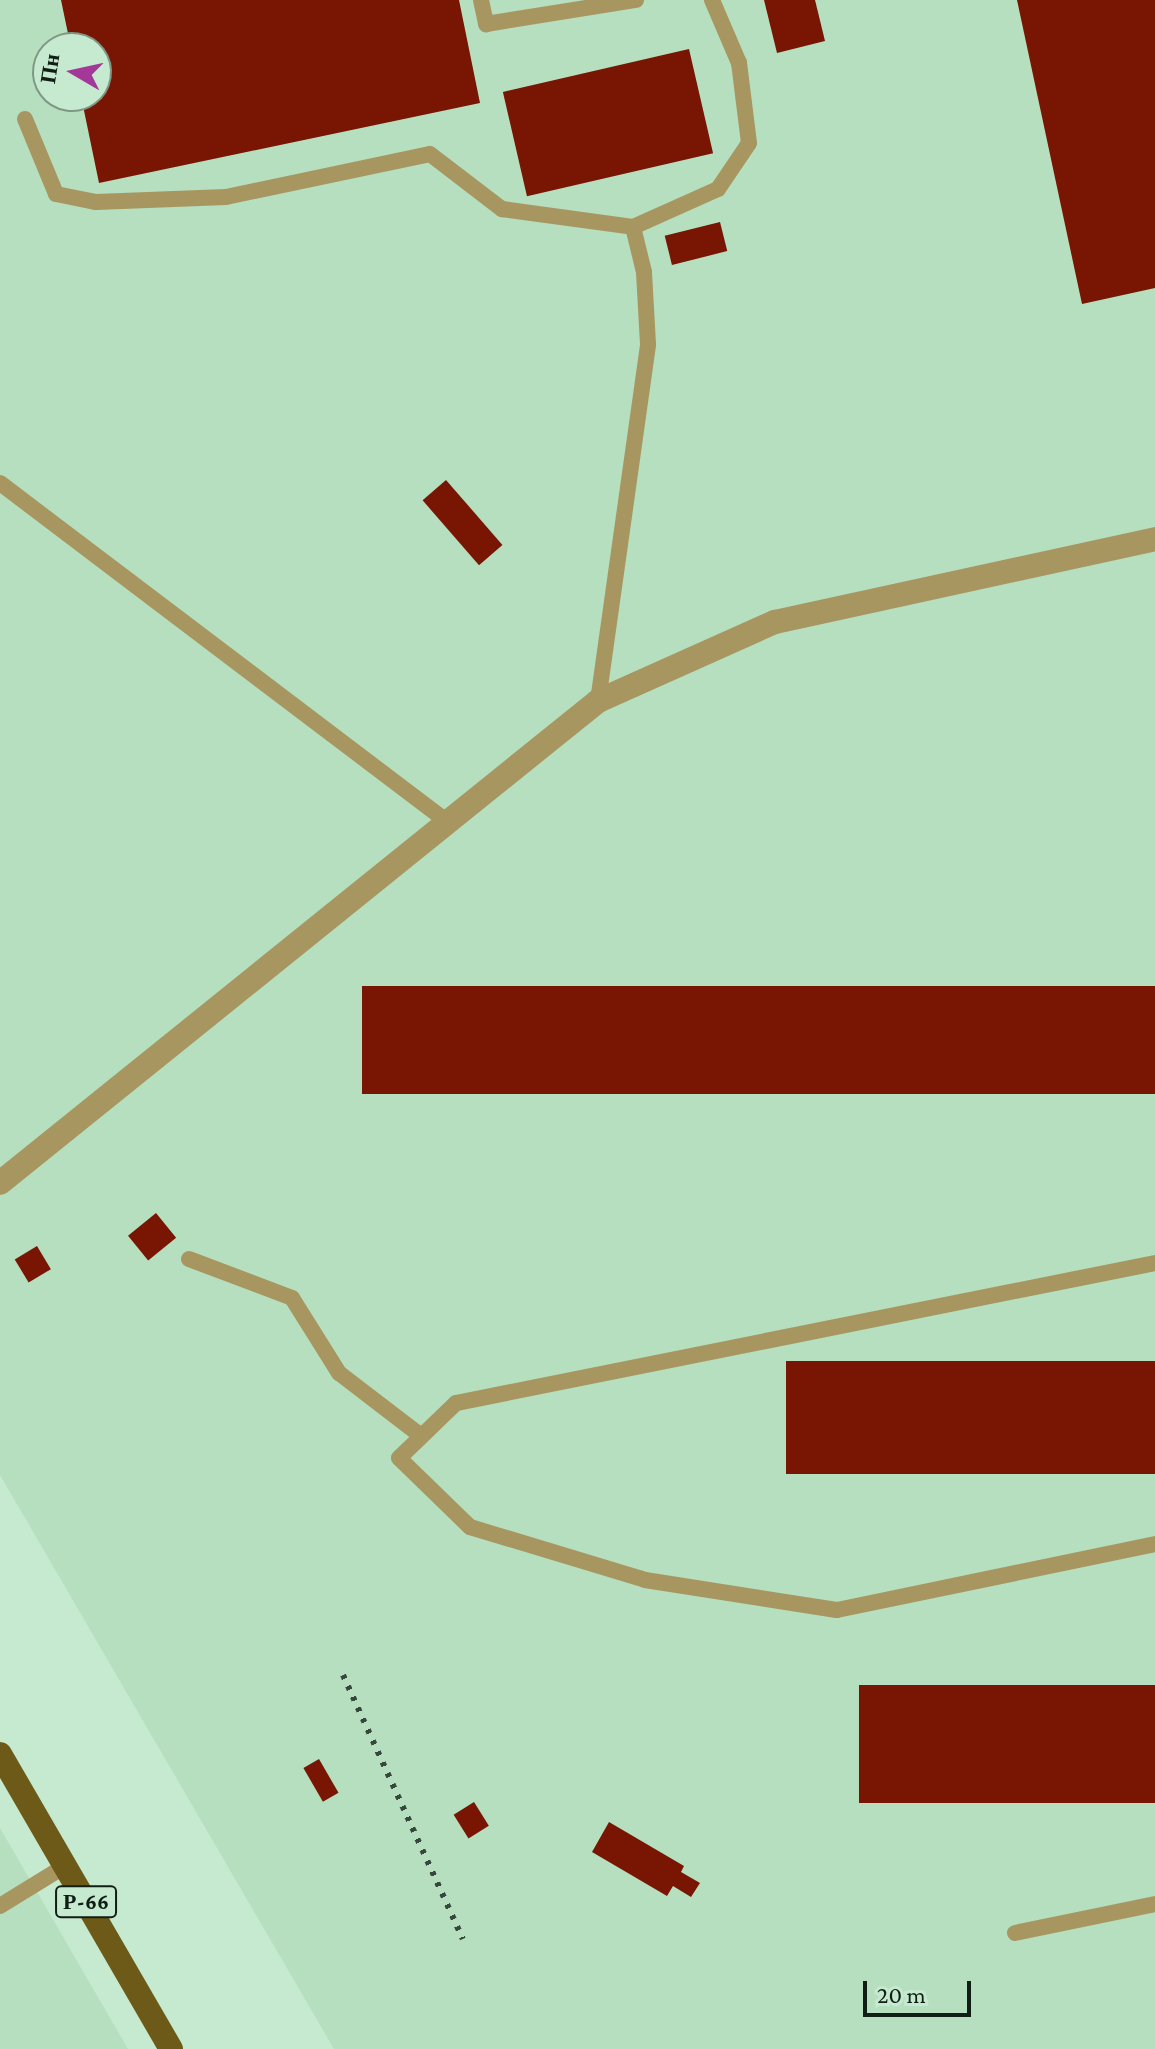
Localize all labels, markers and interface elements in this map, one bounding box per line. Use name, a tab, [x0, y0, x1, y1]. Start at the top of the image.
north arrow	[32, 32, 112, 112]
text: Пн	[35, 52, 64, 85]
road number: Р-66	[54, 1884, 118, 1920]
scale bar	[867, 1965, 975, 2015]
text: 20 m	[877, 1981, 926, 2008]

